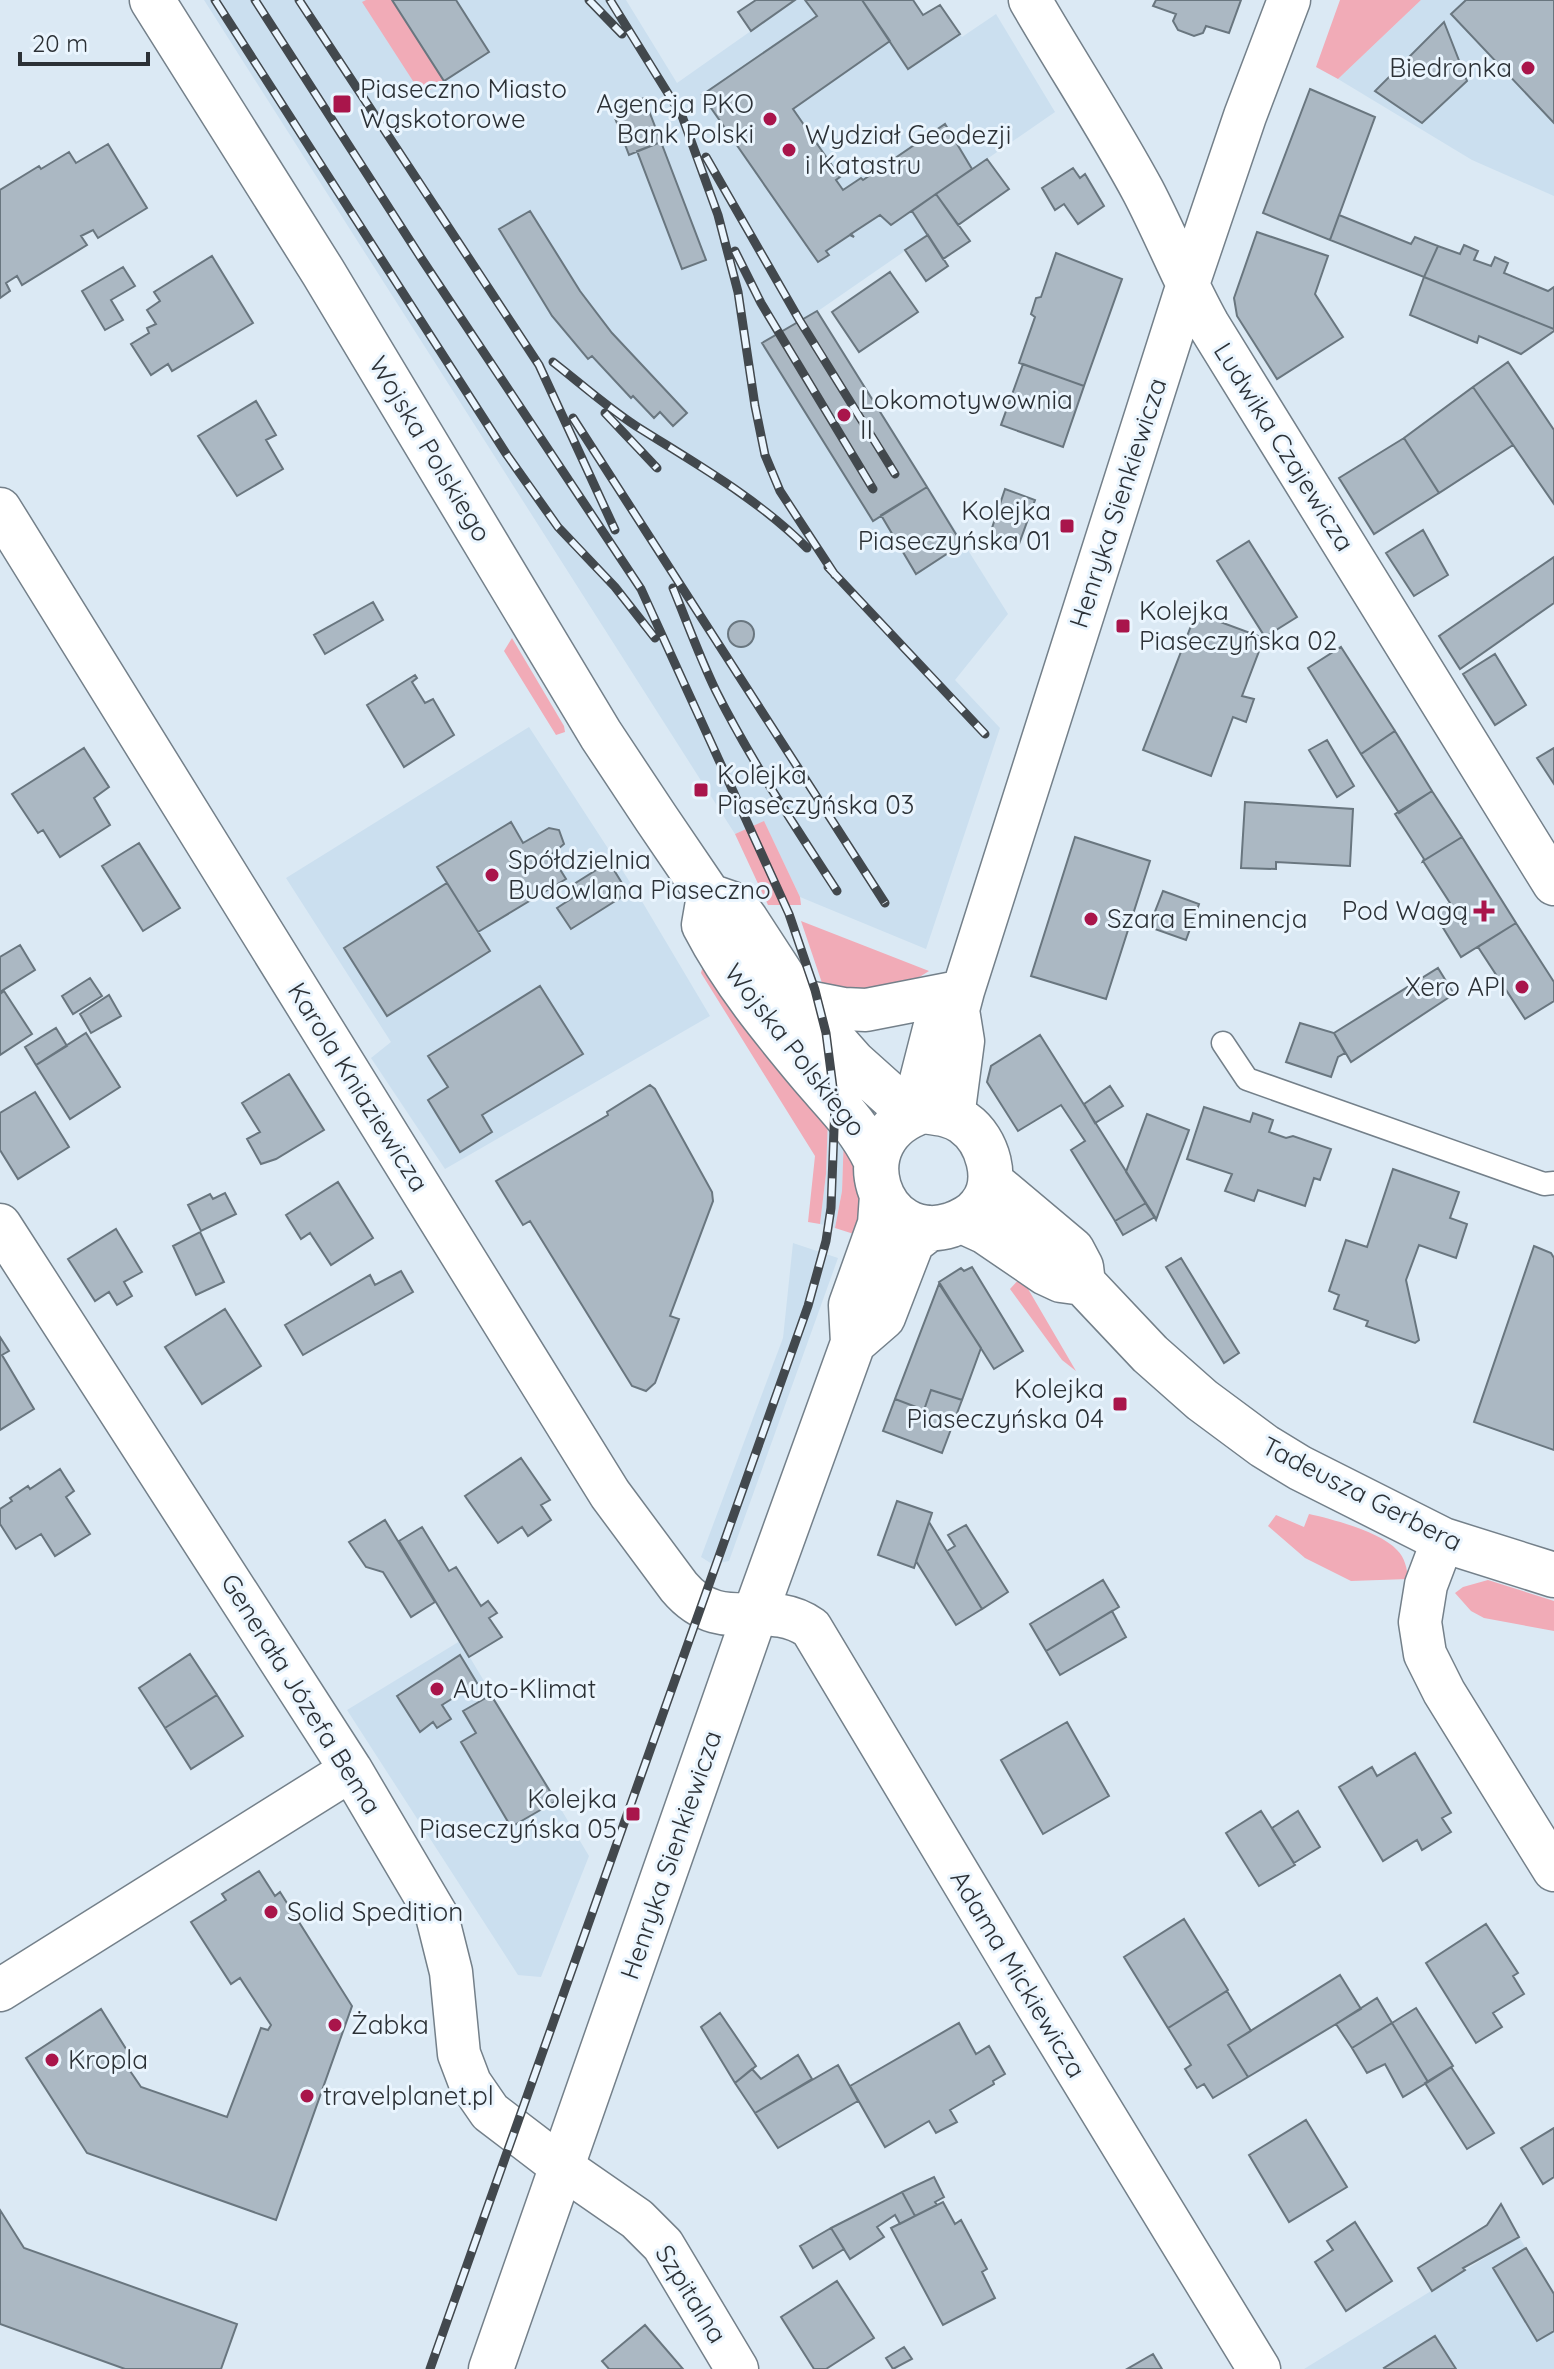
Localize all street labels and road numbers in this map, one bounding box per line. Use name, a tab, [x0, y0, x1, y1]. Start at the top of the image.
street label: Ludwika Czajewicza	[1207, 336, 1362, 557]
street label: Wojska Polskiego	[362, 350, 499, 548]
street label: Henryka Sienkiewicza	[1062, 374, 1174, 632]
street label: Wojska Polskiego	[717, 956, 873, 1143]
street label: Karola Kniaziewicza	[281, 976, 436, 1197]
street label: Tadeusza Gerbera	[1257, 1429, 1468, 1558]
street label: Generała Józefa Bema	[214, 1567, 389, 1820]
street label: Henryka Sienkiewicza	[612, 1726, 729, 1983]
street label: Adama Mickiewicza	[943, 1864, 1093, 2084]
street label: Szpitalna	[648, 2238, 734, 2349]

